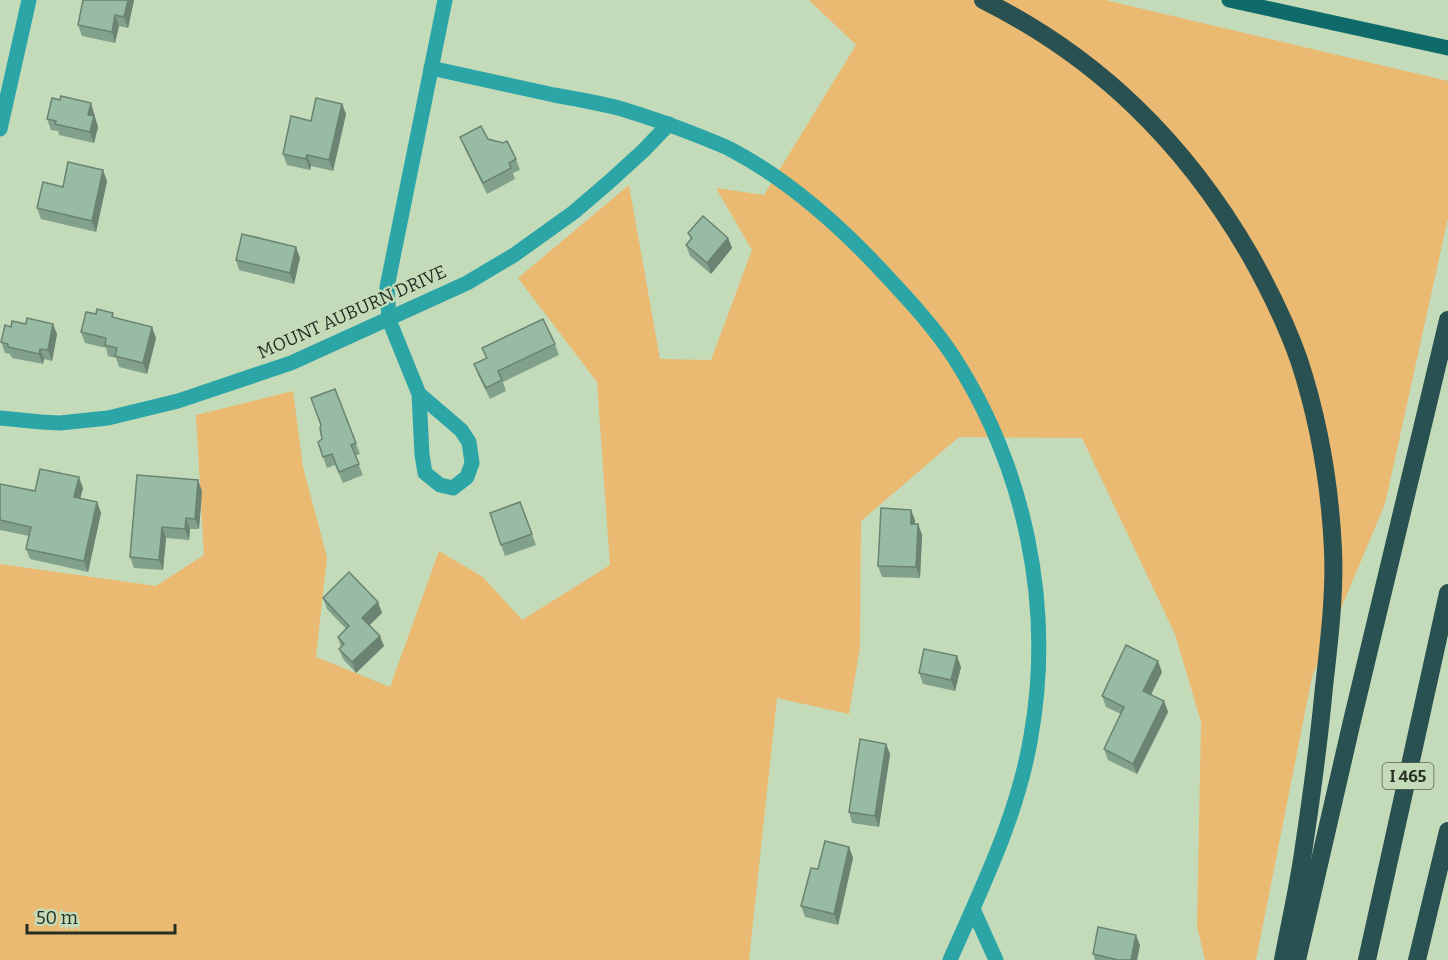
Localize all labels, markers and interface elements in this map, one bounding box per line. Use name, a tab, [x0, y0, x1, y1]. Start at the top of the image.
street label: MOUNT AUBURN DRIVE	[254, 260, 450, 364]
road number: I 465	[1382, 763, 1434, 789]
scale bar	[27, 897, 176, 935]
text: 50 m	[36, 907, 78, 929]

